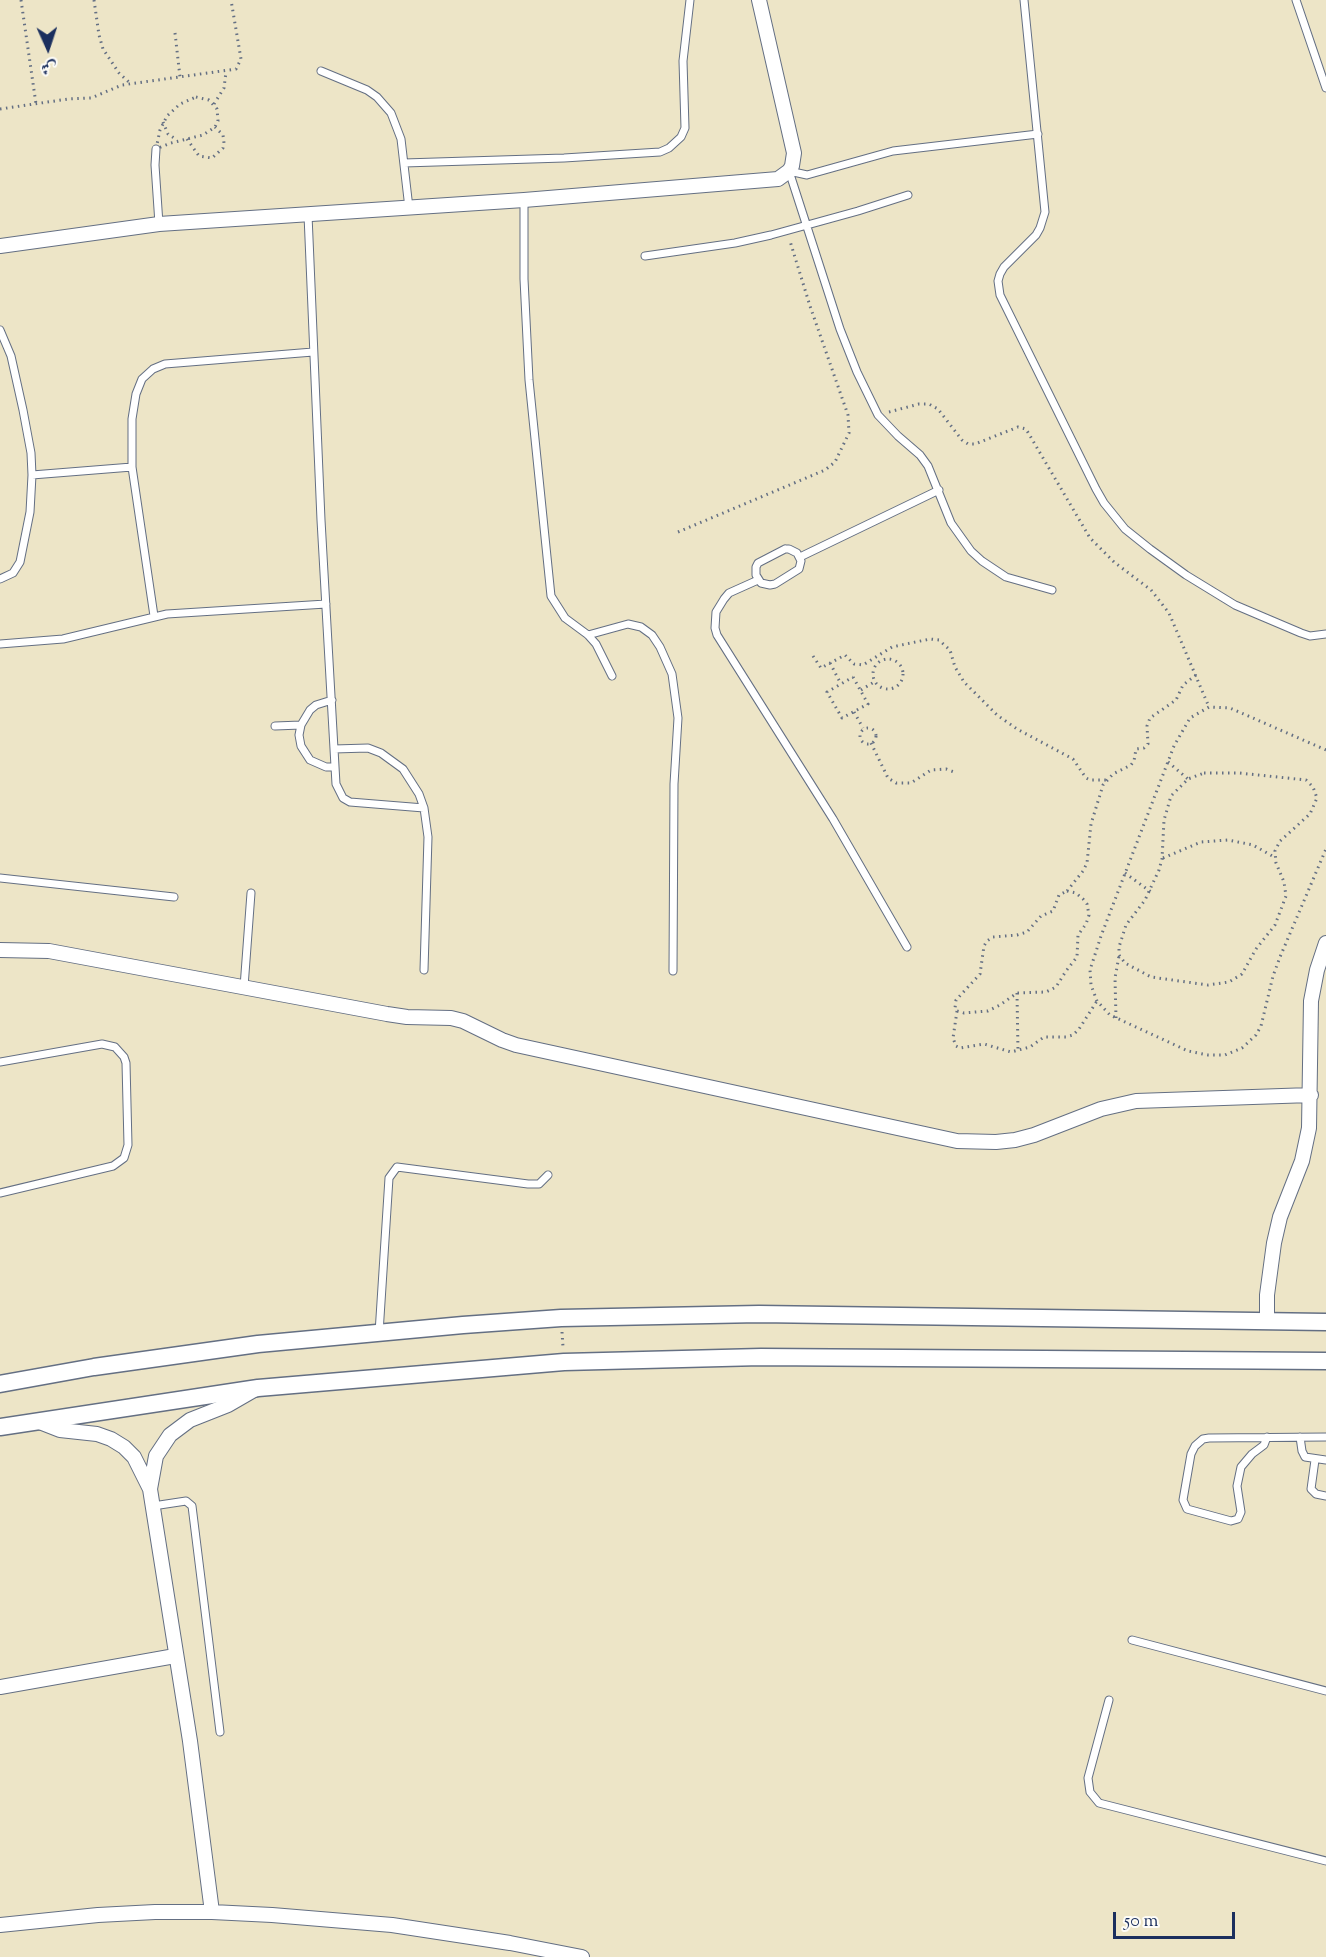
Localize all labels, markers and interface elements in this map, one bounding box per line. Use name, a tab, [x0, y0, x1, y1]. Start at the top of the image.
north arrow	[18, 18, 78, 78]
text: ش	[40, 55, 57, 78]
scale bar	[1116, 1900, 1238, 1938]
text: 50 m	[1124, 1909, 1158, 1935]

